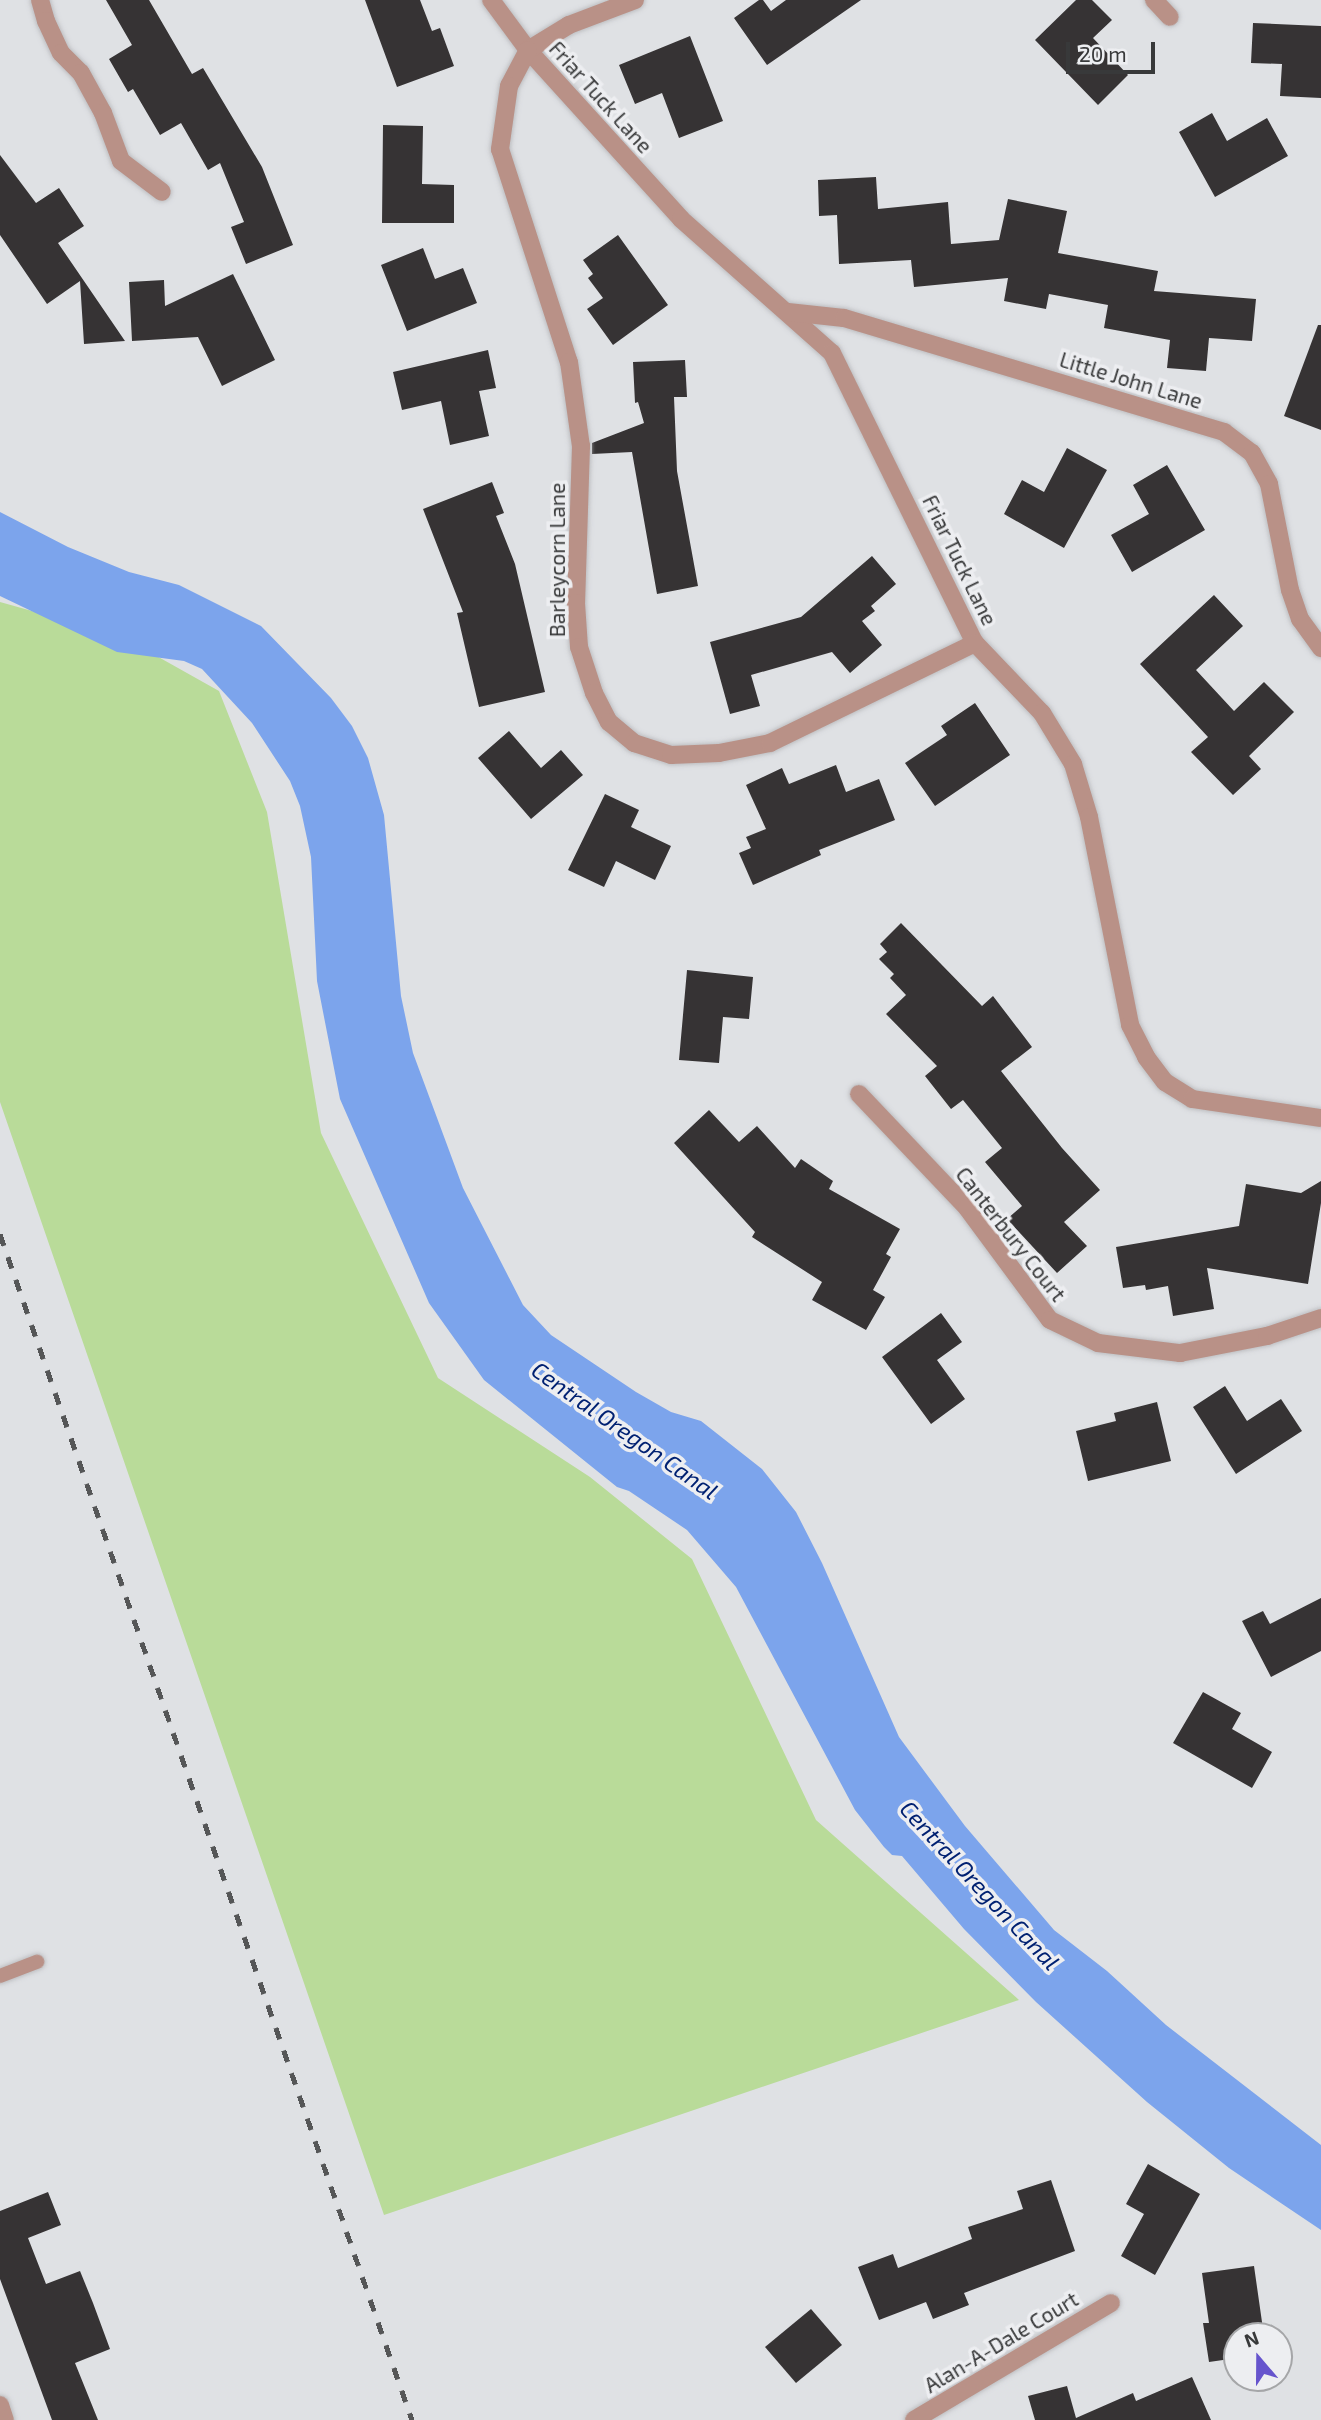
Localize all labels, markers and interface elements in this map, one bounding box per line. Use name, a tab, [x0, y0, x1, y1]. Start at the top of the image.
scale bar	[1069, 28, 1158, 72]
street label: Friar Tuck Lane	[544, 35, 658, 159]
text: 20 m	[1079, 41, 1127, 66]
street label: Little John Lane	[1056, 346, 1206, 414]
street label: Barleycorn Lane	[544, 483, 570, 637]
street label: Friar Tuck Lane	[917, 490, 1003, 630]
street label: Canterbury Court	[951, 1162, 1071, 1306]
water label: Central Oregon Canal	[526, 1355, 724, 1505]
water label: Central Oregon Canal	[894, 1795, 1066, 1975]
street label: Alan-A-Dale Court	[920, 2286, 1082, 2398]
north arrow	[1223, 2322, 1293, 2392]
text: N	[1241, 2326, 1262, 2352]

